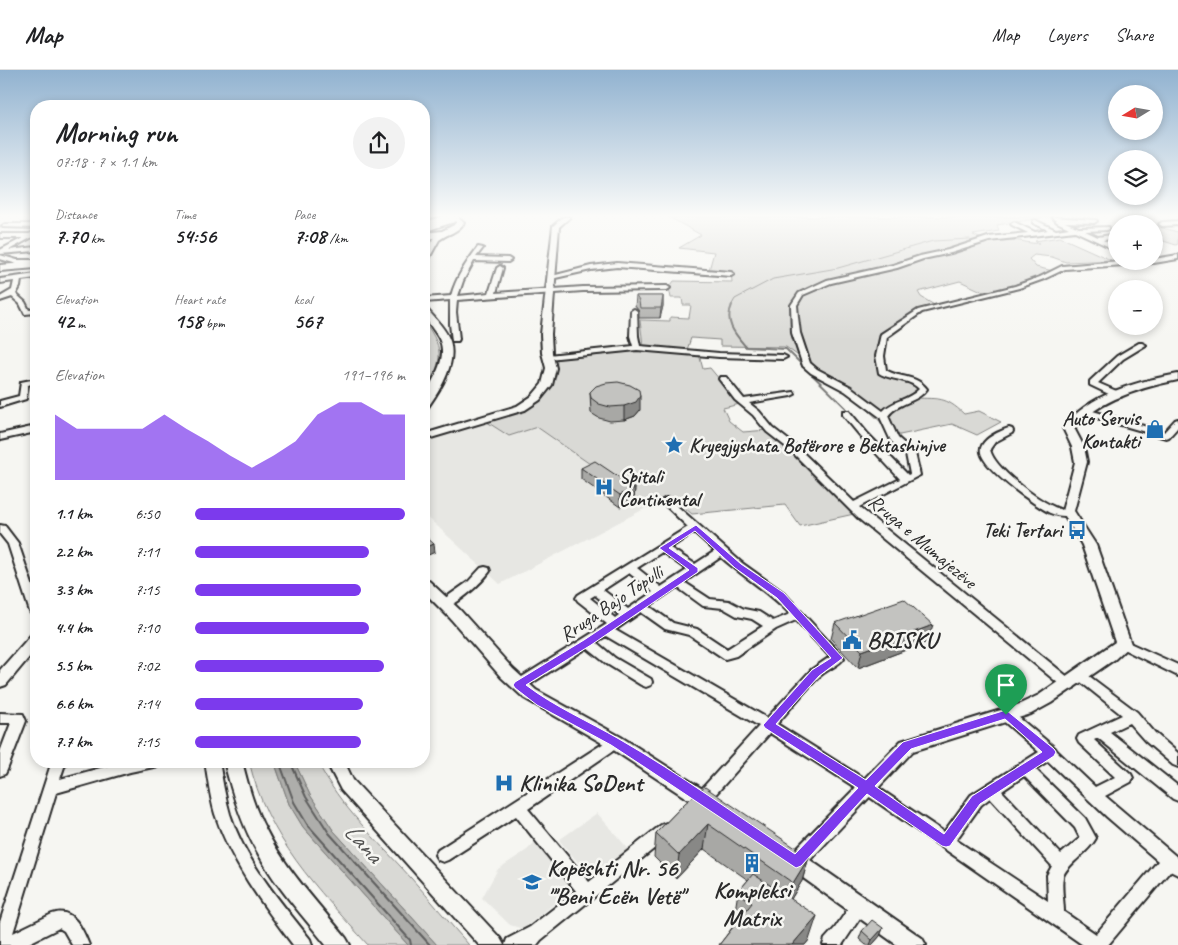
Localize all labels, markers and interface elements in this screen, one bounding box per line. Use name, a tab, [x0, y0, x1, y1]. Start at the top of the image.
text: Map	[25, 20, 62, 50]
text: Map	[992, 24, 1020, 46]
text: Layers	[1048, 24, 1087, 46]
text: Share	[1115, 24, 1153, 46]
north arrow	[1108, 85, 1162, 140]
map controls	[1108, 85, 1163, 335]
text: Morning run	[55, 115, 177, 150]
button: share	[353, 117, 405, 169]
button: layers	[1108, 150, 1163, 205]
text: 07:18 · 7 × 1.1 km	[55, 152, 157, 172]
text: Distance	[55, 206, 97, 223]
text: Time	[174, 206, 196, 223]
text: Pace	[294, 206, 315, 223]
button: +	[1108, 215, 1163, 270]
text: 7.70	[55, 223, 87, 249]
text: 54:56	[174, 223, 216, 249]
text: 7:08	[294, 223, 326, 249]
text: km	[87, 230, 104, 247]
text: /km	[326, 230, 348, 247]
button: −	[1108, 280, 1163, 335]
text: Elevation	[55, 291, 98, 308]
text: Heart rate	[174, 291, 225, 308]
text: kcal	[294, 291, 312, 308]
text: 42	[55, 308, 74, 334]
text: 158	[174, 308, 202, 334]
text: 567	[294, 308, 322, 334]
text: m	[74, 315, 85, 332]
text: bpm	[202, 315, 225, 332]
text: Elevation	[55, 365, 104, 385]
text: 191–196 m	[342, 365, 405, 385]
place label: Auto Servis Kontakti	[1063, 406, 1143, 454]
shop icon: Auto Servis Kontakti	[1144, 418, 1166, 440]
place label: Kryegjyshata Botërore e Bektashinjve	[689, 433, 947, 459]
place icon: Kryegjyshata Botërore e Bektashinjve	[663, 434, 685, 456]
place label: Spitali Continental	[619, 464, 703, 512]
hospital icon: Spitali Continental	[593, 476, 615, 498]
street label: Rruga e Mumajezëve	[863, 489, 983, 595]
text: 1.1 km	[55, 504, 92, 524]
text: 6:50	[135, 504, 160, 524]
place label: Teki Tertari	[983, 518, 1065, 543]
bus stop icon: Teki Tertari	[1066, 519, 1088, 541]
text: 2.2 km	[55, 542, 92, 562]
text: 7:11	[135, 542, 160, 562]
street label: Rruga Bajo Topulli	[555, 558, 670, 647]
text: 3.3 km	[55, 580, 92, 600]
text: 7:15	[135, 580, 160, 600]
text: 4.4 km	[55, 618, 92, 638]
text: 7:10	[135, 618, 160, 638]
place label: BRISKU	[867, 625, 941, 655]
public building icon: BRISKU	[841, 629, 863, 651]
text: 5.5 km	[55, 656, 92, 676]
text: 7:02	[135, 656, 160, 676]
pin	[985, 664, 1027, 715]
icon: arrive	[992, 671, 1020, 699]
text: 6.6 km	[55, 694, 93, 714]
text: 7:14	[135, 694, 160, 714]
text: 7.7 km	[55, 732, 92, 752]
text: 7:15	[135, 732, 160, 752]
place label: Klinika SoDent	[519, 768, 645, 798]
hospital icon: Klinika SoDent	[493, 772, 515, 794]
water label: Lana	[337, 816, 391, 871]
building icon: Kompleksi Matrix	[741, 852, 763, 874]
place label: Kopështi Nr. 56 "'Beni Ecën Vetë"	[547, 853, 689, 911]
school or university icon: Kopështi Nr. 56 "'Beni Ecën Vetë"	[521, 871, 543, 893]
place label: Kompleksi Matrix	[714, 875, 794, 933]

